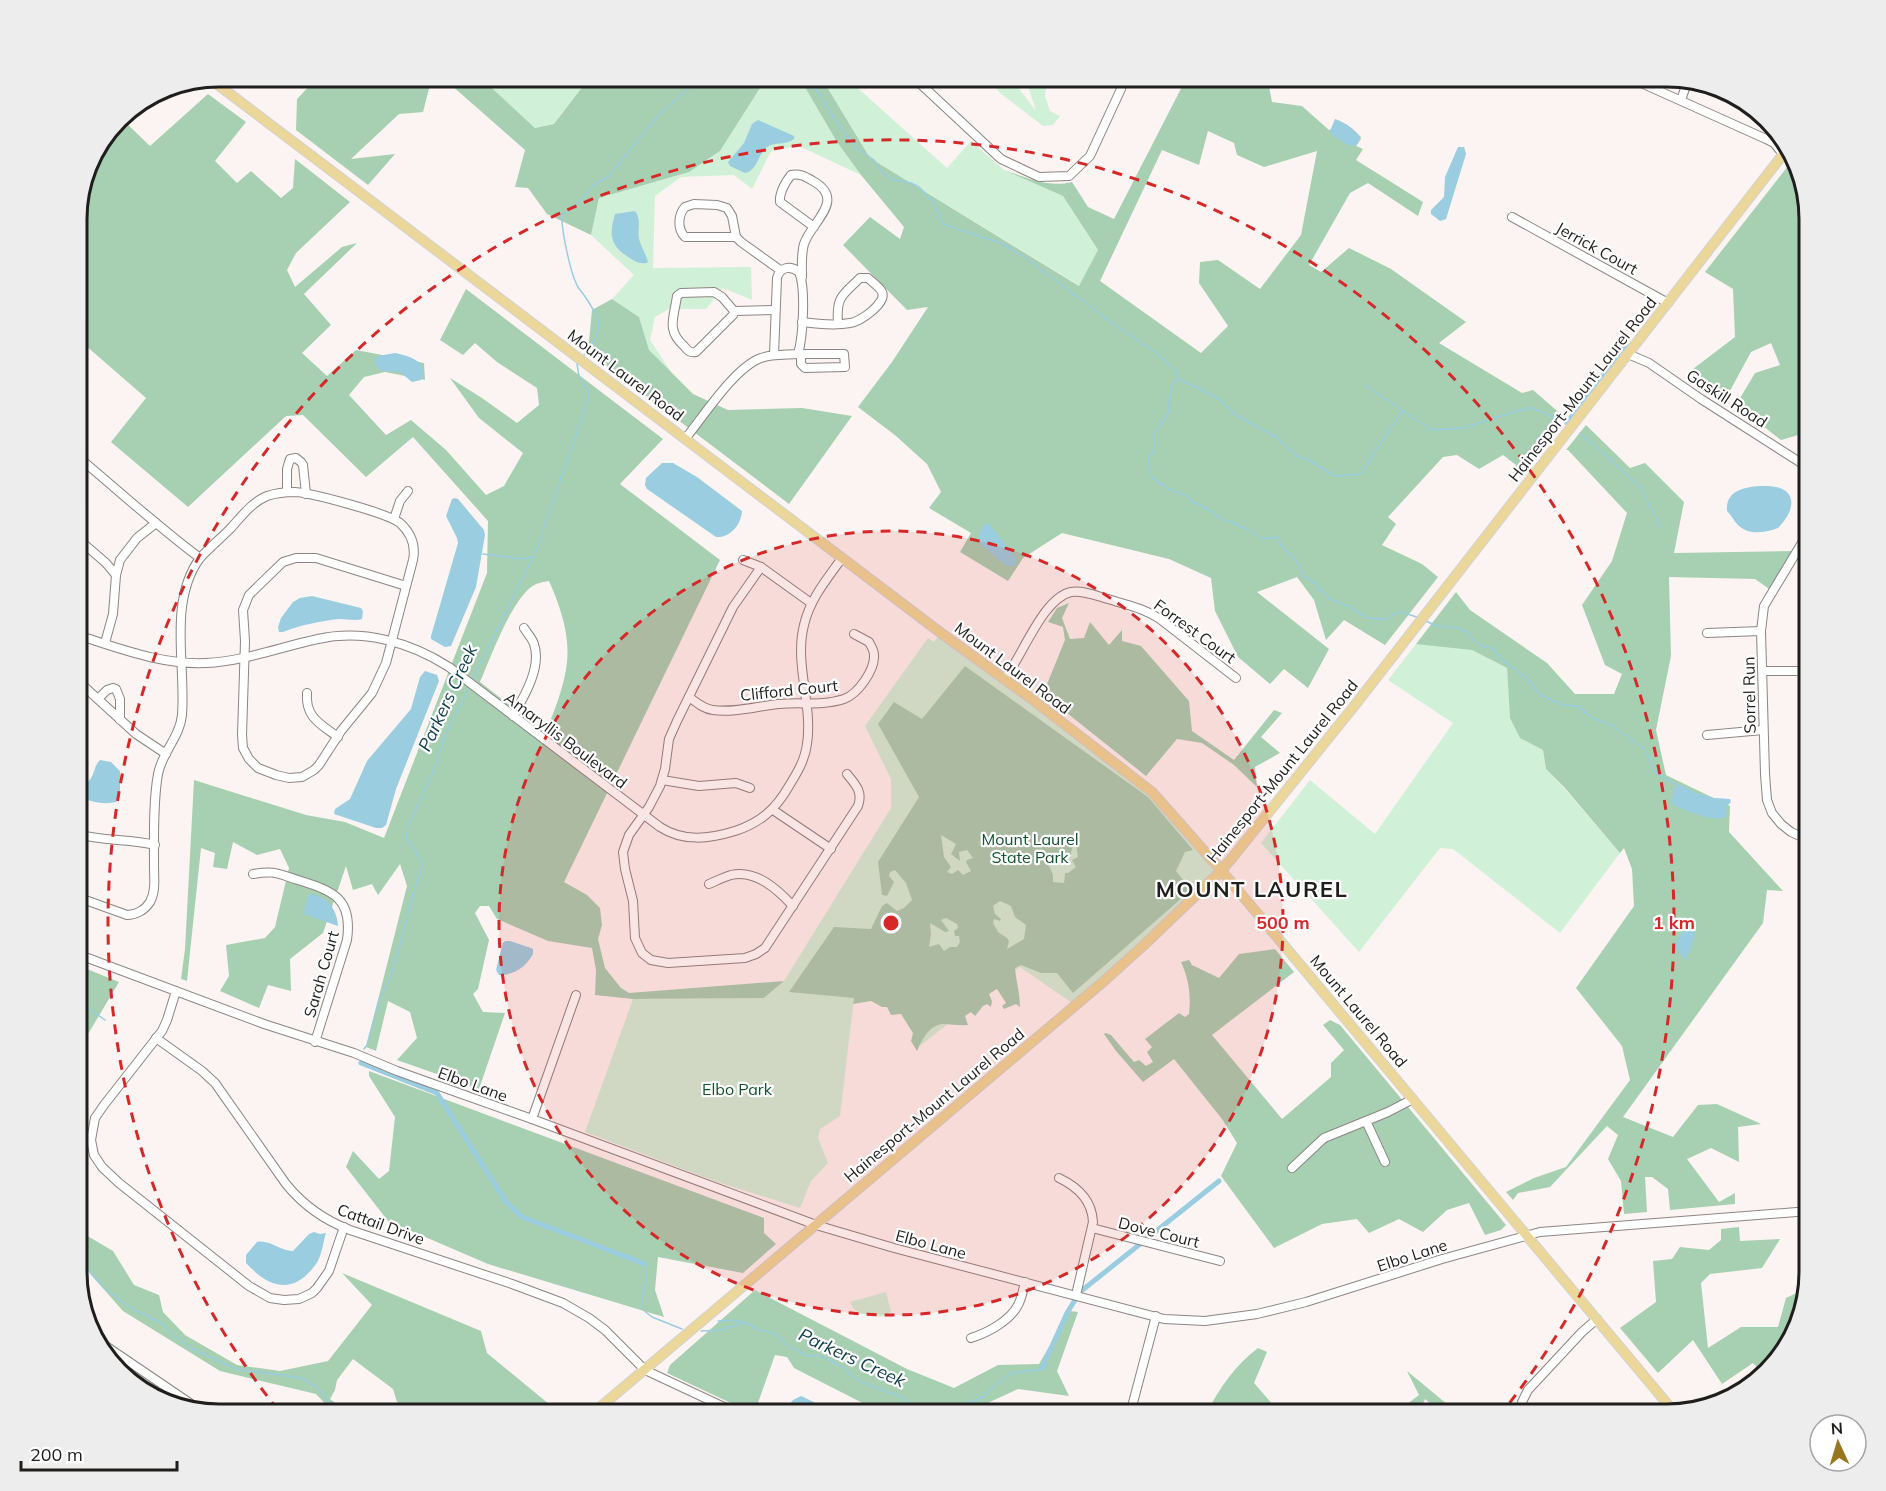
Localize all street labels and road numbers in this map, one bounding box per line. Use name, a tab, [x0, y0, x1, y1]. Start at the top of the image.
street label: Jerrick Court	[1553, 217, 1642, 279]
street label: Hainesport-Mount Laurel Road	[1504, 292, 1660, 486]
street label: Mount Laurel Road	[564, 325, 688, 425]
street label: Gaskill Road	[1683, 364, 1771, 432]
street label: Forrest Court	[1150, 595, 1240, 668]
street label: Mount Laurel Road	[951, 618, 1075, 718]
street label: Sorrel Run	[1738, 656, 1760, 734]
street label: Clifford Court	[739, 675, 839, 705]
street label: Hainesport-Mount Laurel Road	[1202, 676, 1362, 866]
street label: Amaryllis Boulevard	[501, 687, 631, 793]
street label: Sarah Court	[299, 928, 343, 1020]
street label: Mount Laurel Road	[1306, 951, 1412, 1071]
street label: Hainesport-Mount Laurel Road	[840, 1024, 1028, 1186]
street label: Elbo Lane	[436, 1062, 510, 1106]
street label: Cattail Drive	[335, 1199, 427, 1249]
street label: Dove Court	[1116, 1212, 1202, 1252]
street label: Elbo Lane	[893, 1225, 969, 1263]
street label: Elbo Lane	[1374, 1234, 1450, 1276]

